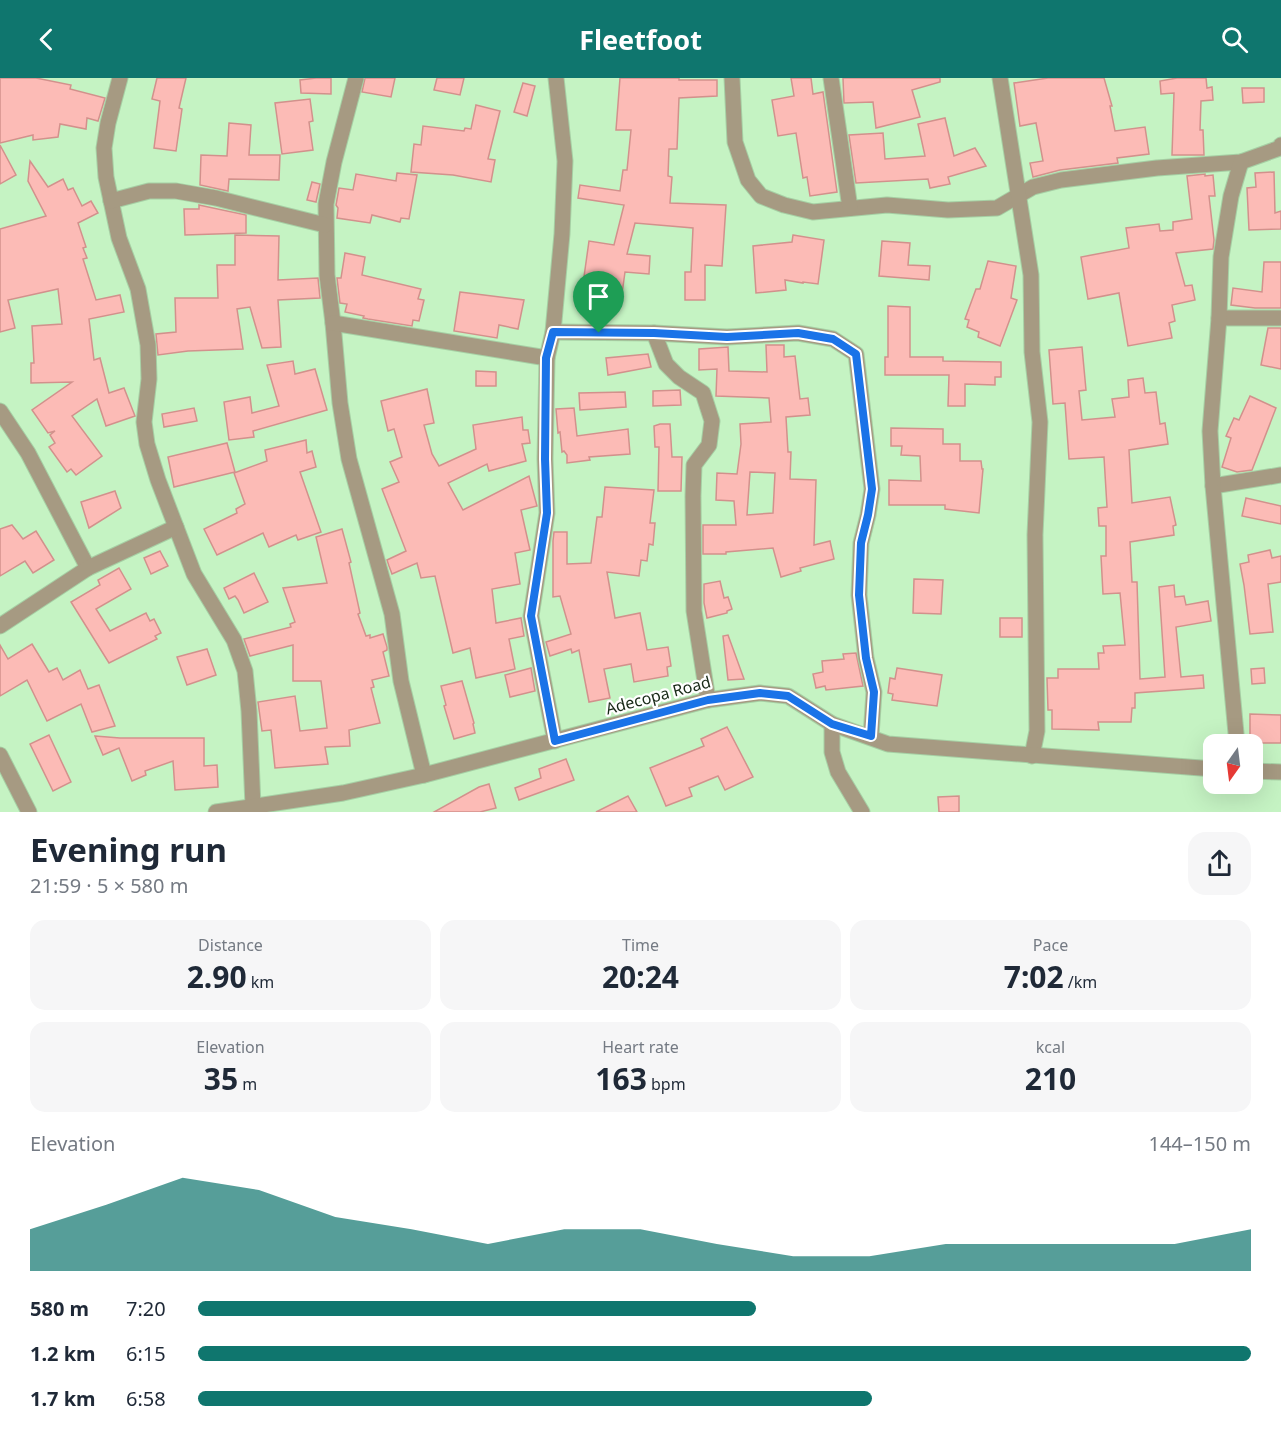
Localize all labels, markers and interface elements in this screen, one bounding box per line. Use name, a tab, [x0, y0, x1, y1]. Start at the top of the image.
text: Fleetfoot	[579, 21, 702, 58]
icon: back	[30, 23, 63, 56]
icon: search	[1218, 23, 1251, 56]
pin	[573, 271, 624, 333]
icon: arrive	[582, 280, 615, 313]
street label: Adecopa Road	[603, 670, 713, 720]
north arrow	[1203, 734, 1263, 794]
map controls	[1203, 734, 1263, 794]
text: Evening run	[30, 827, 227, 872]
button: share	[1188, 832, 1251, 895]
text: 21:59 · 5 × 580 m	[30, 872, 188, 899]
text: Distance	[198, 934, 263, 956]
text: Time	[622, 934, 659, 956]
text: Pace	[1033, 934, 1068, 956]
text: 2.90	[187, 956, 247, 997]
text: 20:24	[602, 956, 679, 997]
text: 7:02	[1004, 956, 1064, 997]
text: km	[247, 971, 274, 993]
text: /km	[1064, 971, 1097, 993]
text: Elevation	[196, 1036, 265, 1058]
text: Heart rate	[602, 1036, 679, 1058]
text: kcal	[1036, 1036, 1065, 1058]
text: 35	[204, 1058, 238, 1099]
text: 163	[595, 1058, 647, 1099]
text: 210	[1025, 1058, 1076, 1099]
text: m	[238, 1073, 257, 1095]
text: bpm	[647, 1073, 686, 1095]
text: Elevation	[30, 1130, 115, 1157]
text: 144–150 m	[1148, 1130, 1251, 1157]
text: 580 m	[30, 1295, 89, 1322]
text: 7:20	[126, 1295, 166, 1322]
text: 1.2 km	[30, 1340, 96, 1367]
text: 6:15	[126, 1340, 166, 1367]
text: 1.7 km	[30, 1385, 96, 1412]
text: 6:58	[126, 1385, 166, 1412]

